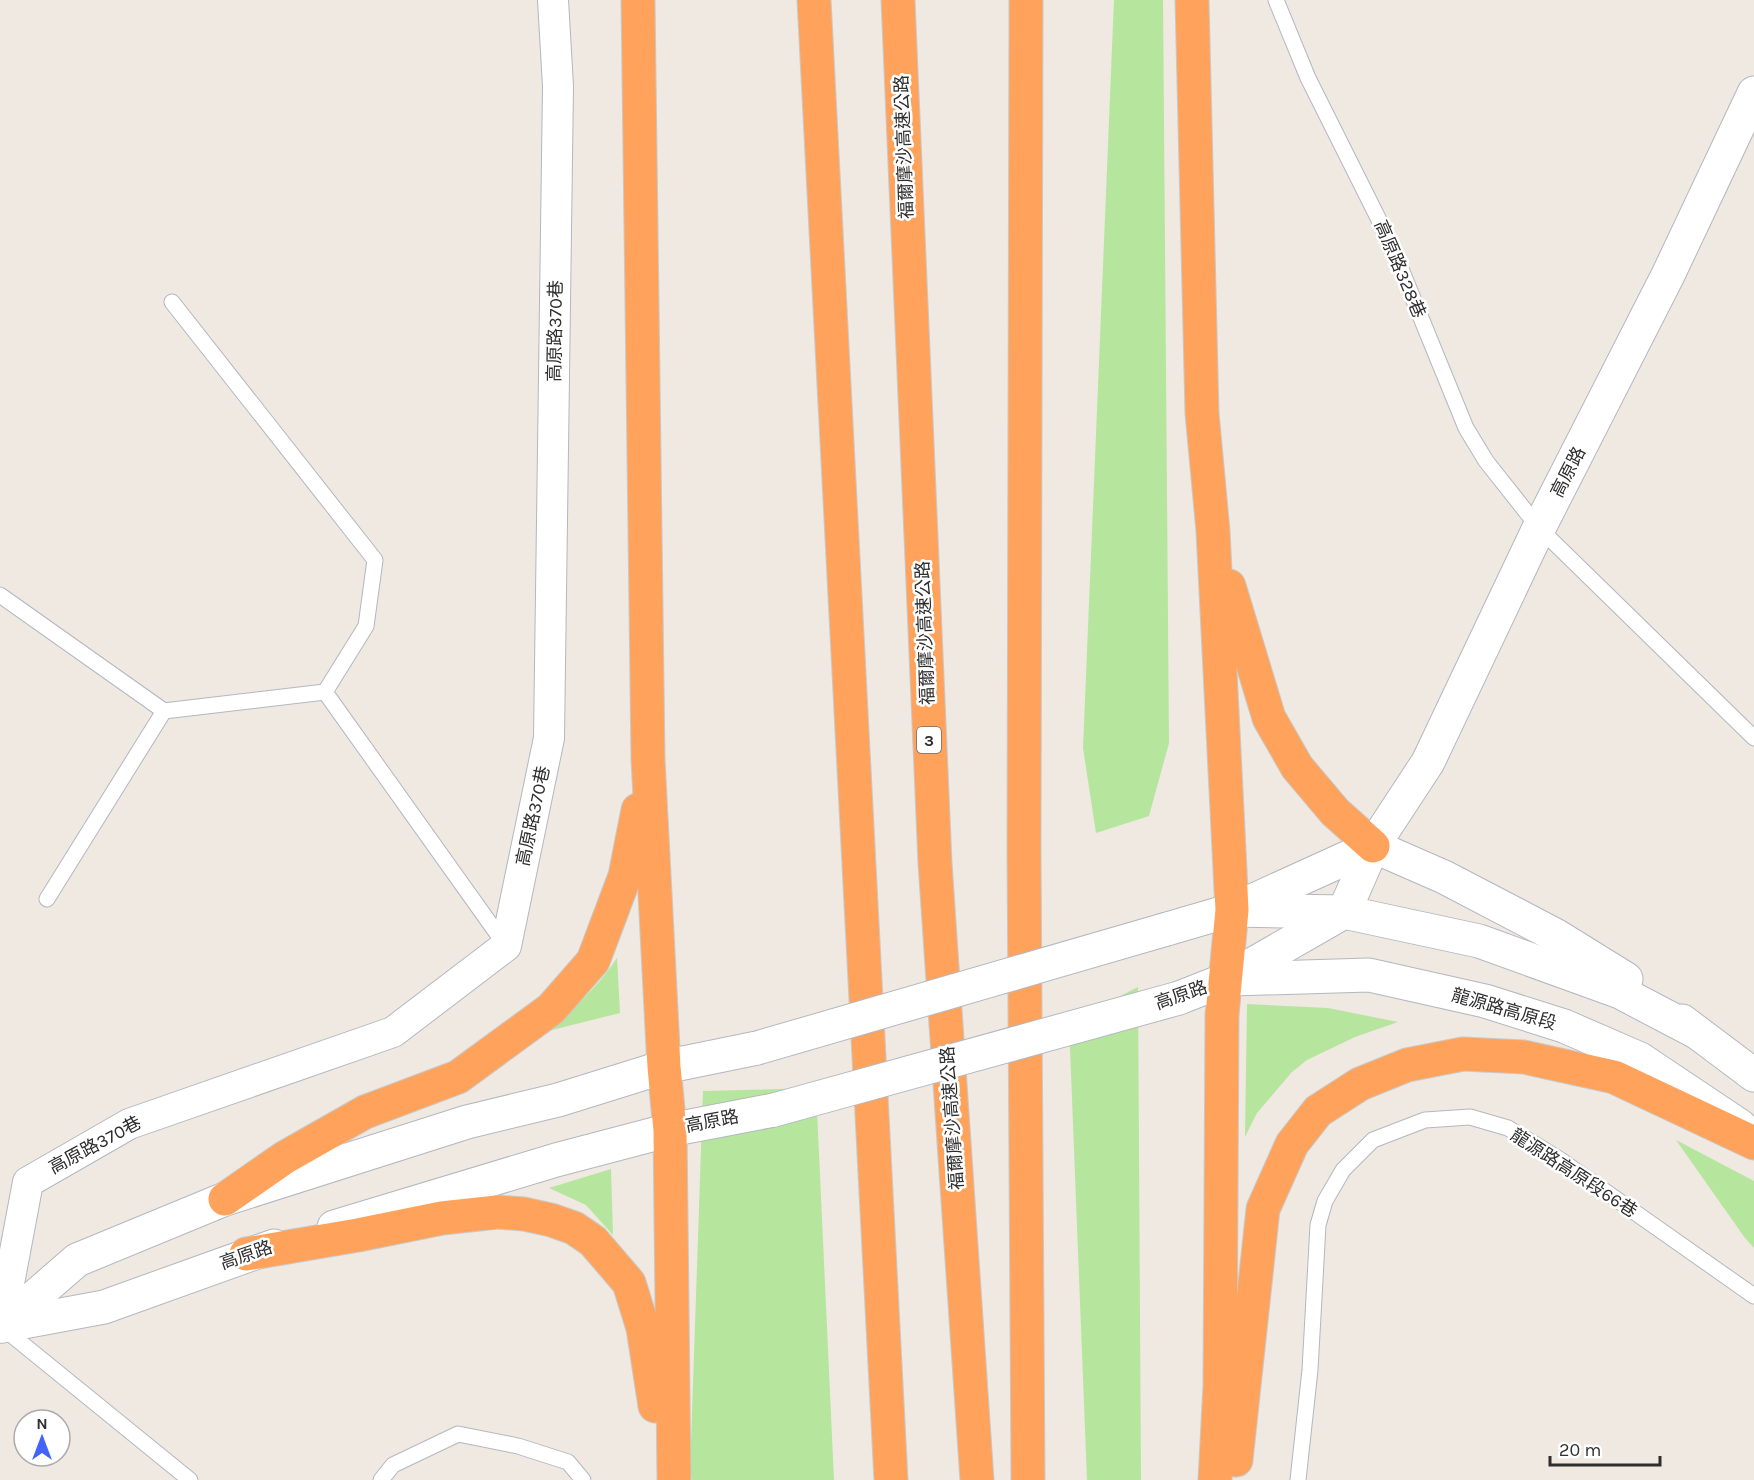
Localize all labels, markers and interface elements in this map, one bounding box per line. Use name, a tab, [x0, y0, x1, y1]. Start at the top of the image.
street label: 福爾摩沙高速公路	[890, 75, 918, 219]
street label: 高原路328巷	[1370, 217, 1430, 321]
street label: 高原路370巷	[543, 280, 567, 382]
street label: 高原路	[1546, 443, 1590, 501]
street label: 福爾摩沙高速公路	[911, 561, 939, 705]
road number: 3	[917, 727, 941, 753]
street label: 高原路370巷	[512, 764, 554, 868]
street label: 高原路	[1152, 976, 1210, 1014]
street label: 龍源路高原段	[1449, 984, 1559, 1034]
street label: 福爾摩沙高速公路	[936, 1045, 968, 1191]
street label: 高原路	[683, 1105, 741, 1137]
street label: 高原路370巷	[45, 1111, 145, 1179]
street label: 龍源路高原段66巷	[1507, 1124, 1641, 1222]
street label: 高原路	[217, 1236, 275, 1274]
north arrow	[12, 1408, 72, 1468]
text: N	[36, 1414, 48, 1433]
scale bar	[1550, 1429, 1660, 1467]
text: 20 m	[1559, 1439, 1601, 1461]

